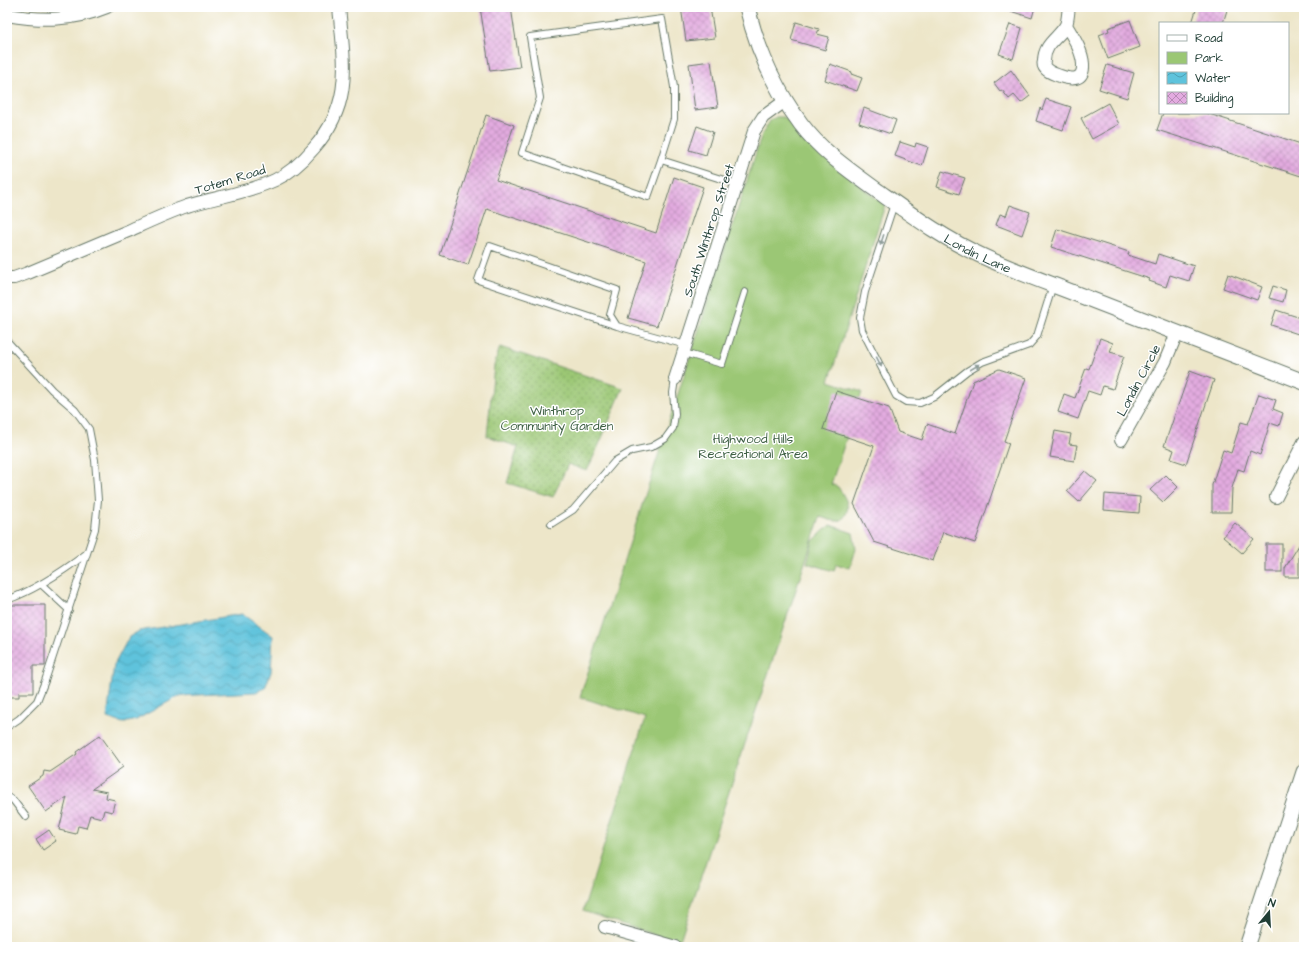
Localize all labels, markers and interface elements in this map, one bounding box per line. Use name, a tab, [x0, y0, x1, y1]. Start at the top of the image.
legend	[1159, 22, 1289, 114]
text: Road	[1195, 30, 1223, 47]
text: Park	[1195, 50, 1223, 67]
text: Water	[1195, 70, 1231, 87]
text: Building	[1195, 90, 1233, 108]
street label: Totem Road	[193, 161, 268, 199]
street label: South Winthrop Street	[679, 161, 739, 299]
street label: Londin Lane	[941, 230, 1014, 278]
one-way arrow	[879, 234, 885, 246]
street label: Londin Circle	[1112, 341, 1165, 419]
one-way arrow	[875, 356, 882, 368]
one-way arrow	[969, 363, 981, 370]
park label: Winthrop Community Garden	[501, 402, 614, 436]
park label: Highwood Hills Recreational Area	[698, 430, 808, 463]
north arrow	[1249, 892, 1289, 932]
text: N	[1266, 895, 1278, 911]

